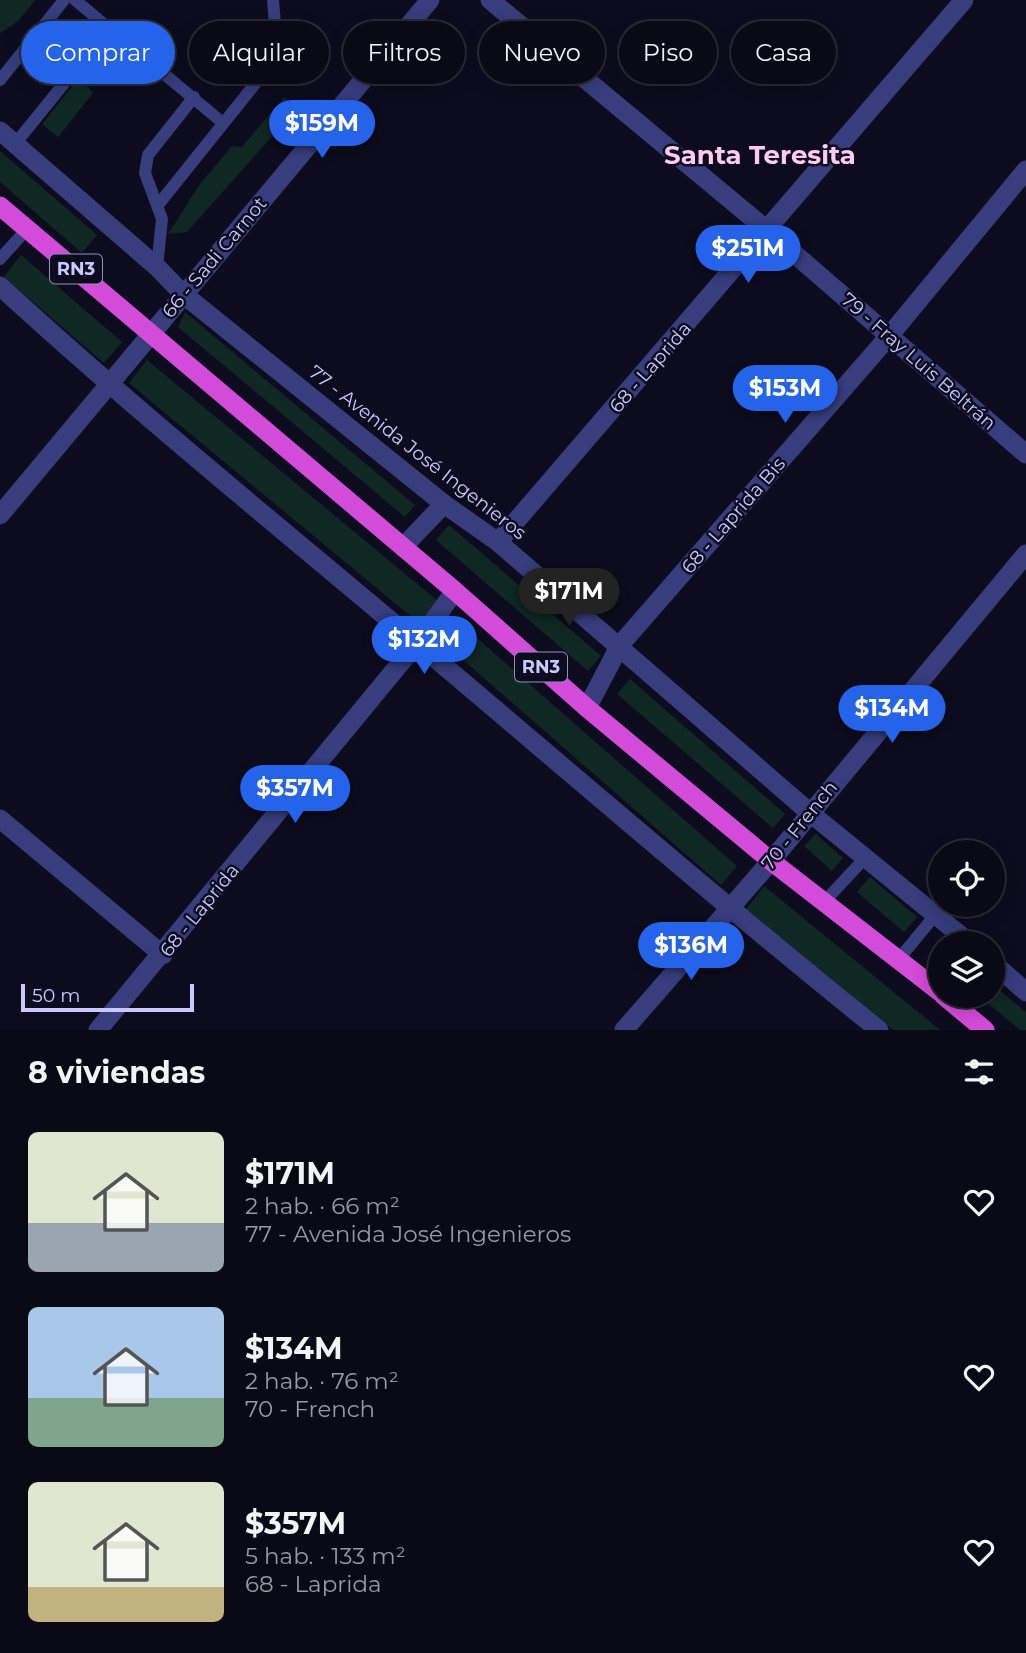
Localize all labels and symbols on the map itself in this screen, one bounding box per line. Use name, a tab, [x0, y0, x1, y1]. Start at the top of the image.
pin: $159M	[273, 100, 371, 160]
district label: Santa Teresita	[664, 139, 856, 171]
street label: 66 - Sadi Carnot	[157, 192, 272, 322]
pin: $251M	[699, 226, 797, 285]
road number: RN3	[50, 255, 102, 284]
street label: 79 - Fray Luis Beltrán	[837, 288, 1001, 435]
street label: 68 - Laprida	[605, 317, 696, 417]
street label: 77 - Avenida José Ingenieros	[304, 360, 531, 544]
pin: $153M	[736, 366, 834, 425]
street label: 68 - Laprida Bis	[677, 452, 790, 578]
pin: $171M	[520, 568, 618, 628]
pin: $132M	[375, 616, 473, 676]
road number: RN3	[515, 652, 567, 682]
pin: $134M	[843, 686, 941, 745]
pin: $357M	[246, 766, 344, 825]
street label: 70 - French	[757, 776, 842, 874]
street label: 68 - Laprida	[155, 859, 244, 961]
pin: $136M	[642, 922, 740, 982]
scale bar	[21, 981, 194, 1013]

